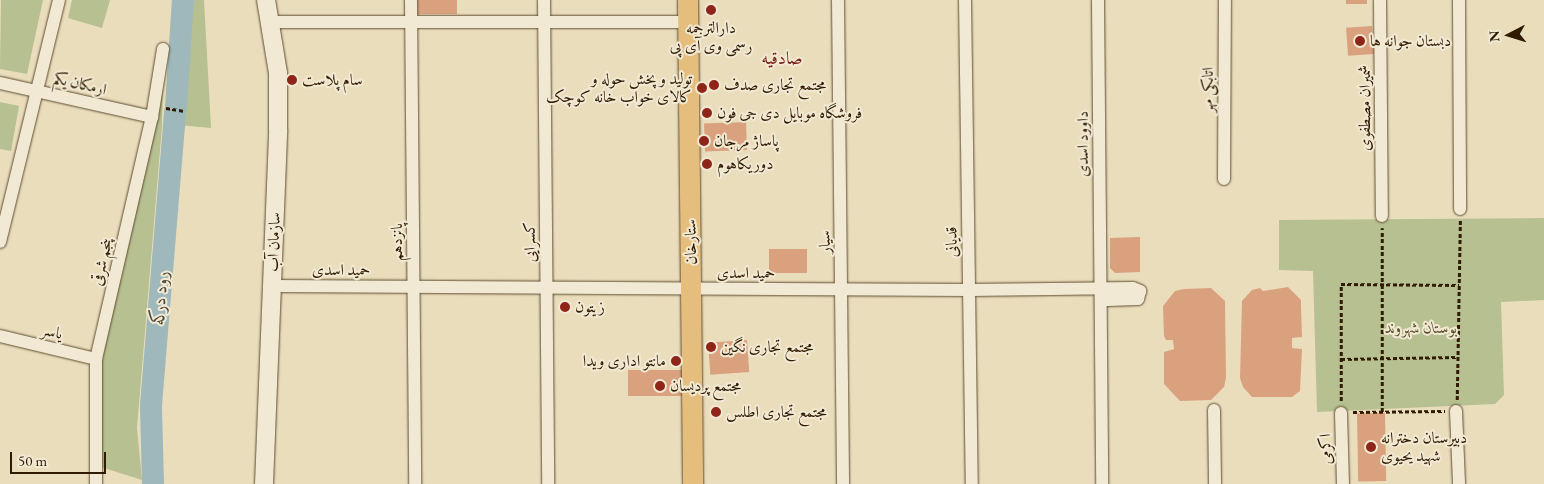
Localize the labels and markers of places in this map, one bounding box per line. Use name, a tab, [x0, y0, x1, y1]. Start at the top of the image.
marker: دارالترجمه رسمی وی آی پی	[705, 4, 717, 16]
place label: دارالترجمه رسمی وی آی پی	[670, 18, 752, 56]
place label: دبستان جوانه ها	[1370, 31, 1451, 51]
marker: دبستان جوانه ها	[1354, 35, 1366, 47]
place label: تولید و پخش حوله و کالای خواب خانه کوچک	[546, 69, 692, 107]
place label: سام پلاست	[302, 70, 362, 90]
marker: سام پلاست	[286, 74, 298, 86]
place label: مجتمع تجاری صدف	[724, 75, 826, 95]
marker: مجتمع تجاری صدف	[708, 79, 720, 91]
marker: تولید و پخش حوله و کالای خواب خانه کوچک	[696, 82, 708, 94]
place label: فروشگاه موبایل دی جی فون	[717, 103, 862, 123]
marker: فروشگاه موبایل دی جی فون	[701, 107, 713, 119]
place label: پاساژ مرجان	[714, 131, 779, 151]
marker: پاساژ مرجان	[698, 135, 710, 147]
place label: دوریکاهوم	[717, 154, 773, 174]
marker: دوریکاهوم	[701, 158, 713, 170]
place label: زیتون	[575, 297, 605, 317]
marker: زیتون	[559, 301, 571, 313]
place label: مجتمع تجاری نگین	[721, 337, 813, 357]
marker: مجتمع تجاری نگین	[705, 341, 717, 353]
place label: مانتو اداری ویدا	[583, 351, 666, 371]
marker: مانتو اداری ویدا	[670, 355, 682, 367]
place label: مجتمع پردیسان	[670, 376, 741, 396]
marker: مجتمع پردیسان	[654, 380, 666, 392]
place label: مجتمع تجاری اطلس	[726, 402, 827, 422]
marker: مجتمع تجاری اطلس	[710, 406, 722, 418]
place label: دبیرستان دخترانه شهید یحیوی	[1381, 428, 1467, 466]
marker: دبیرستان دخترانه شهید یحیوی	[1365, 441, 1377, 453]

